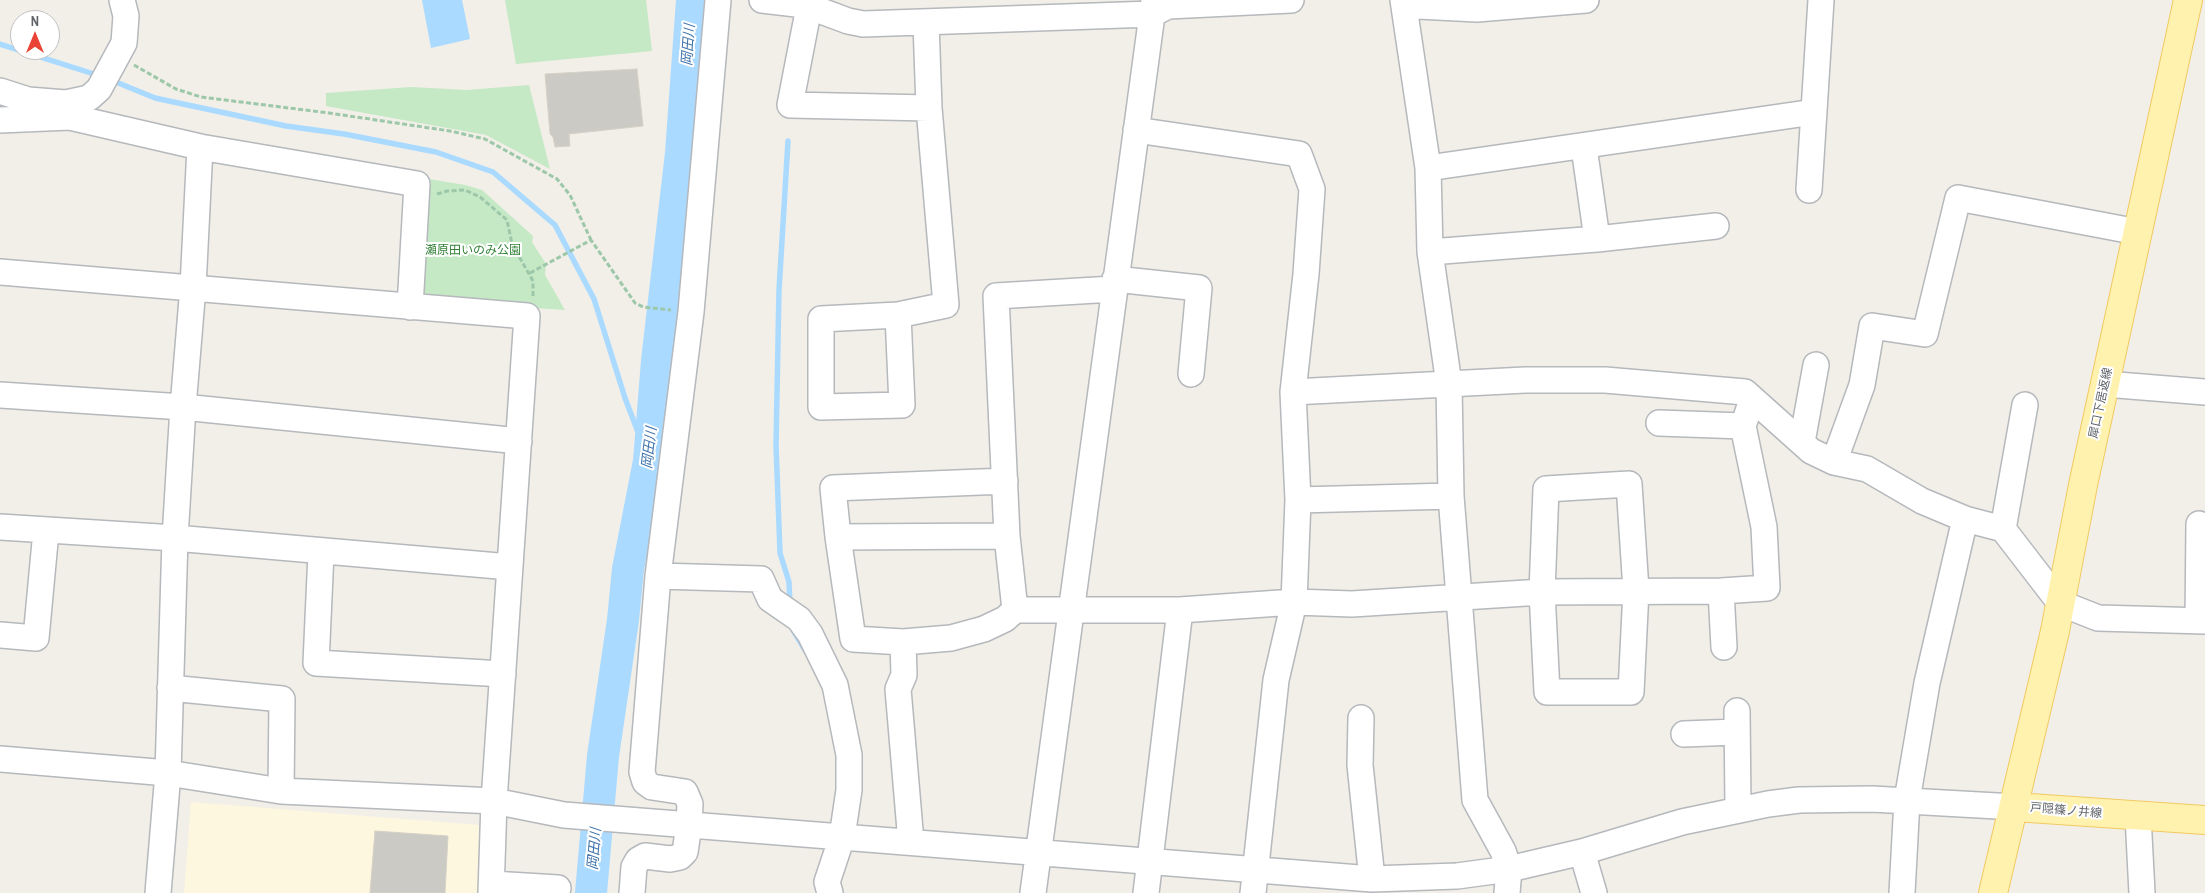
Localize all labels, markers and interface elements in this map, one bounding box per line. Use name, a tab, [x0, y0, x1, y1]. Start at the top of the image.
north arrow	[10, 10, 60, 60]
text: N	[31, 12, 39, 30]
water label: 岡田川	[679, 23, 699, 67]
park label: 瀬原田いのみ公園	[425, 244, 521, 258]
street label: 犀口下居返線	[2086, 366, 2116, 440]
water label: 岡田川	[639, 426, 661, 470]
street label: 戸隠篠ノ井線	[2030, 801, 2102, 821]
water label: 岡田川	[585, 827, 605, 871]

